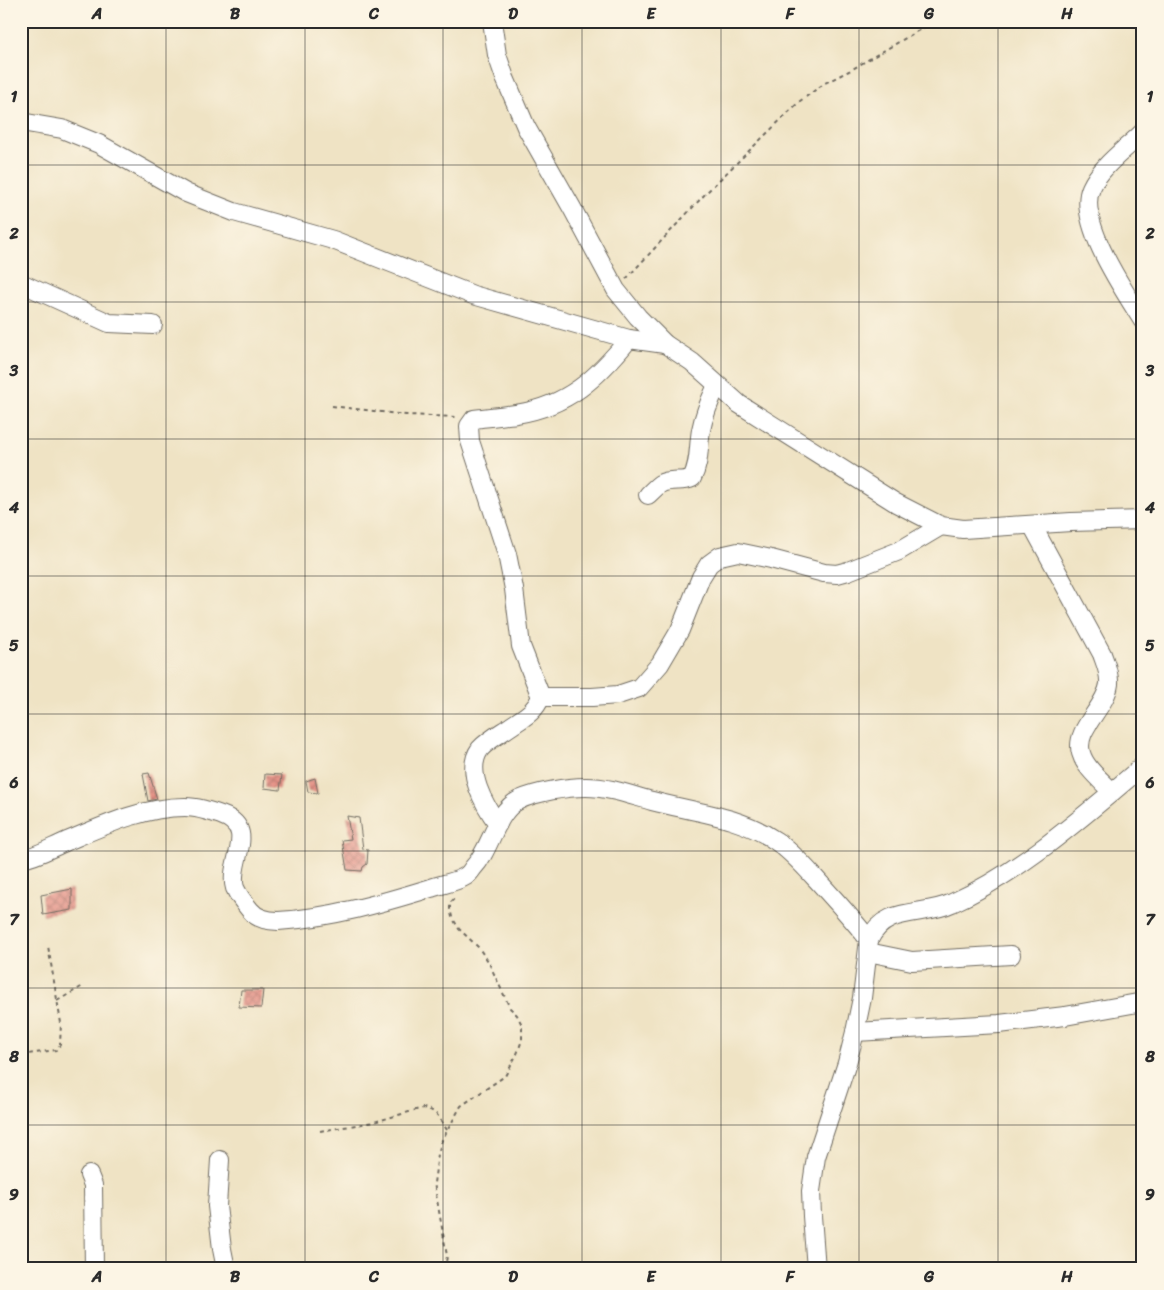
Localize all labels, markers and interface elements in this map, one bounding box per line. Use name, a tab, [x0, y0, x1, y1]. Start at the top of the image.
text: A	[91, 0, 102, 28]
text: B	[230, 0, 241, 28]
text: C	[368, 0, 380, 28]
text: D	[508, 0, 518, 28]
text: E	[647, 0, 657, 28]
text: F	[785, 0, 796, 28]
text: G	[923, 0, 935, 28]
text: H	[1060, 0, 1073, 28]
text: 1	[11, 82, 18, 111]
text: 1	[1147, 82, 1154, 111]
text: 2	[8, 219, 19, 248]
text: 2	[1144, 219, 1155, 248]
text: 3	[9, 356, 19, 385]
text: 3	[1145, 356, 1155, 385]
text: 4	[8, 493, 19, 522]
text: 4	[1144, 493, 1155, 522]
text: 5	[9, 631, 19, 660]
text: 5	[1145, 631, 1155, 660]
text: 6	[8, 768, 19, 797]
text: 6	[1144, 768, 1155, 797]
text: 7	[9, 905, 20, 934]
text: 7	[1145, 905, 1156, 934]
text: 8	[8, 1042, 19, 1071]
text: 8	[1144, 1042, 1155, 1071]
text: 9	[9, 1180, 19, 1209]
text: 9	[1145, 1180, 1155, 1209]
text: A	[91, 1262, 102, 1290]
text: B	[230, 1262, 241, 1290]
text: C	[368, 1262, 380, 1290]
text: D	[508, 1262, 518, 1290]
text: E	[647, 1262, 657, 1290]
text: F	[785, 1262, 796, 1290]
text: G	[923, 1262, 935, 1290]
text: H	[1060, 1262, 1073, 1290]

